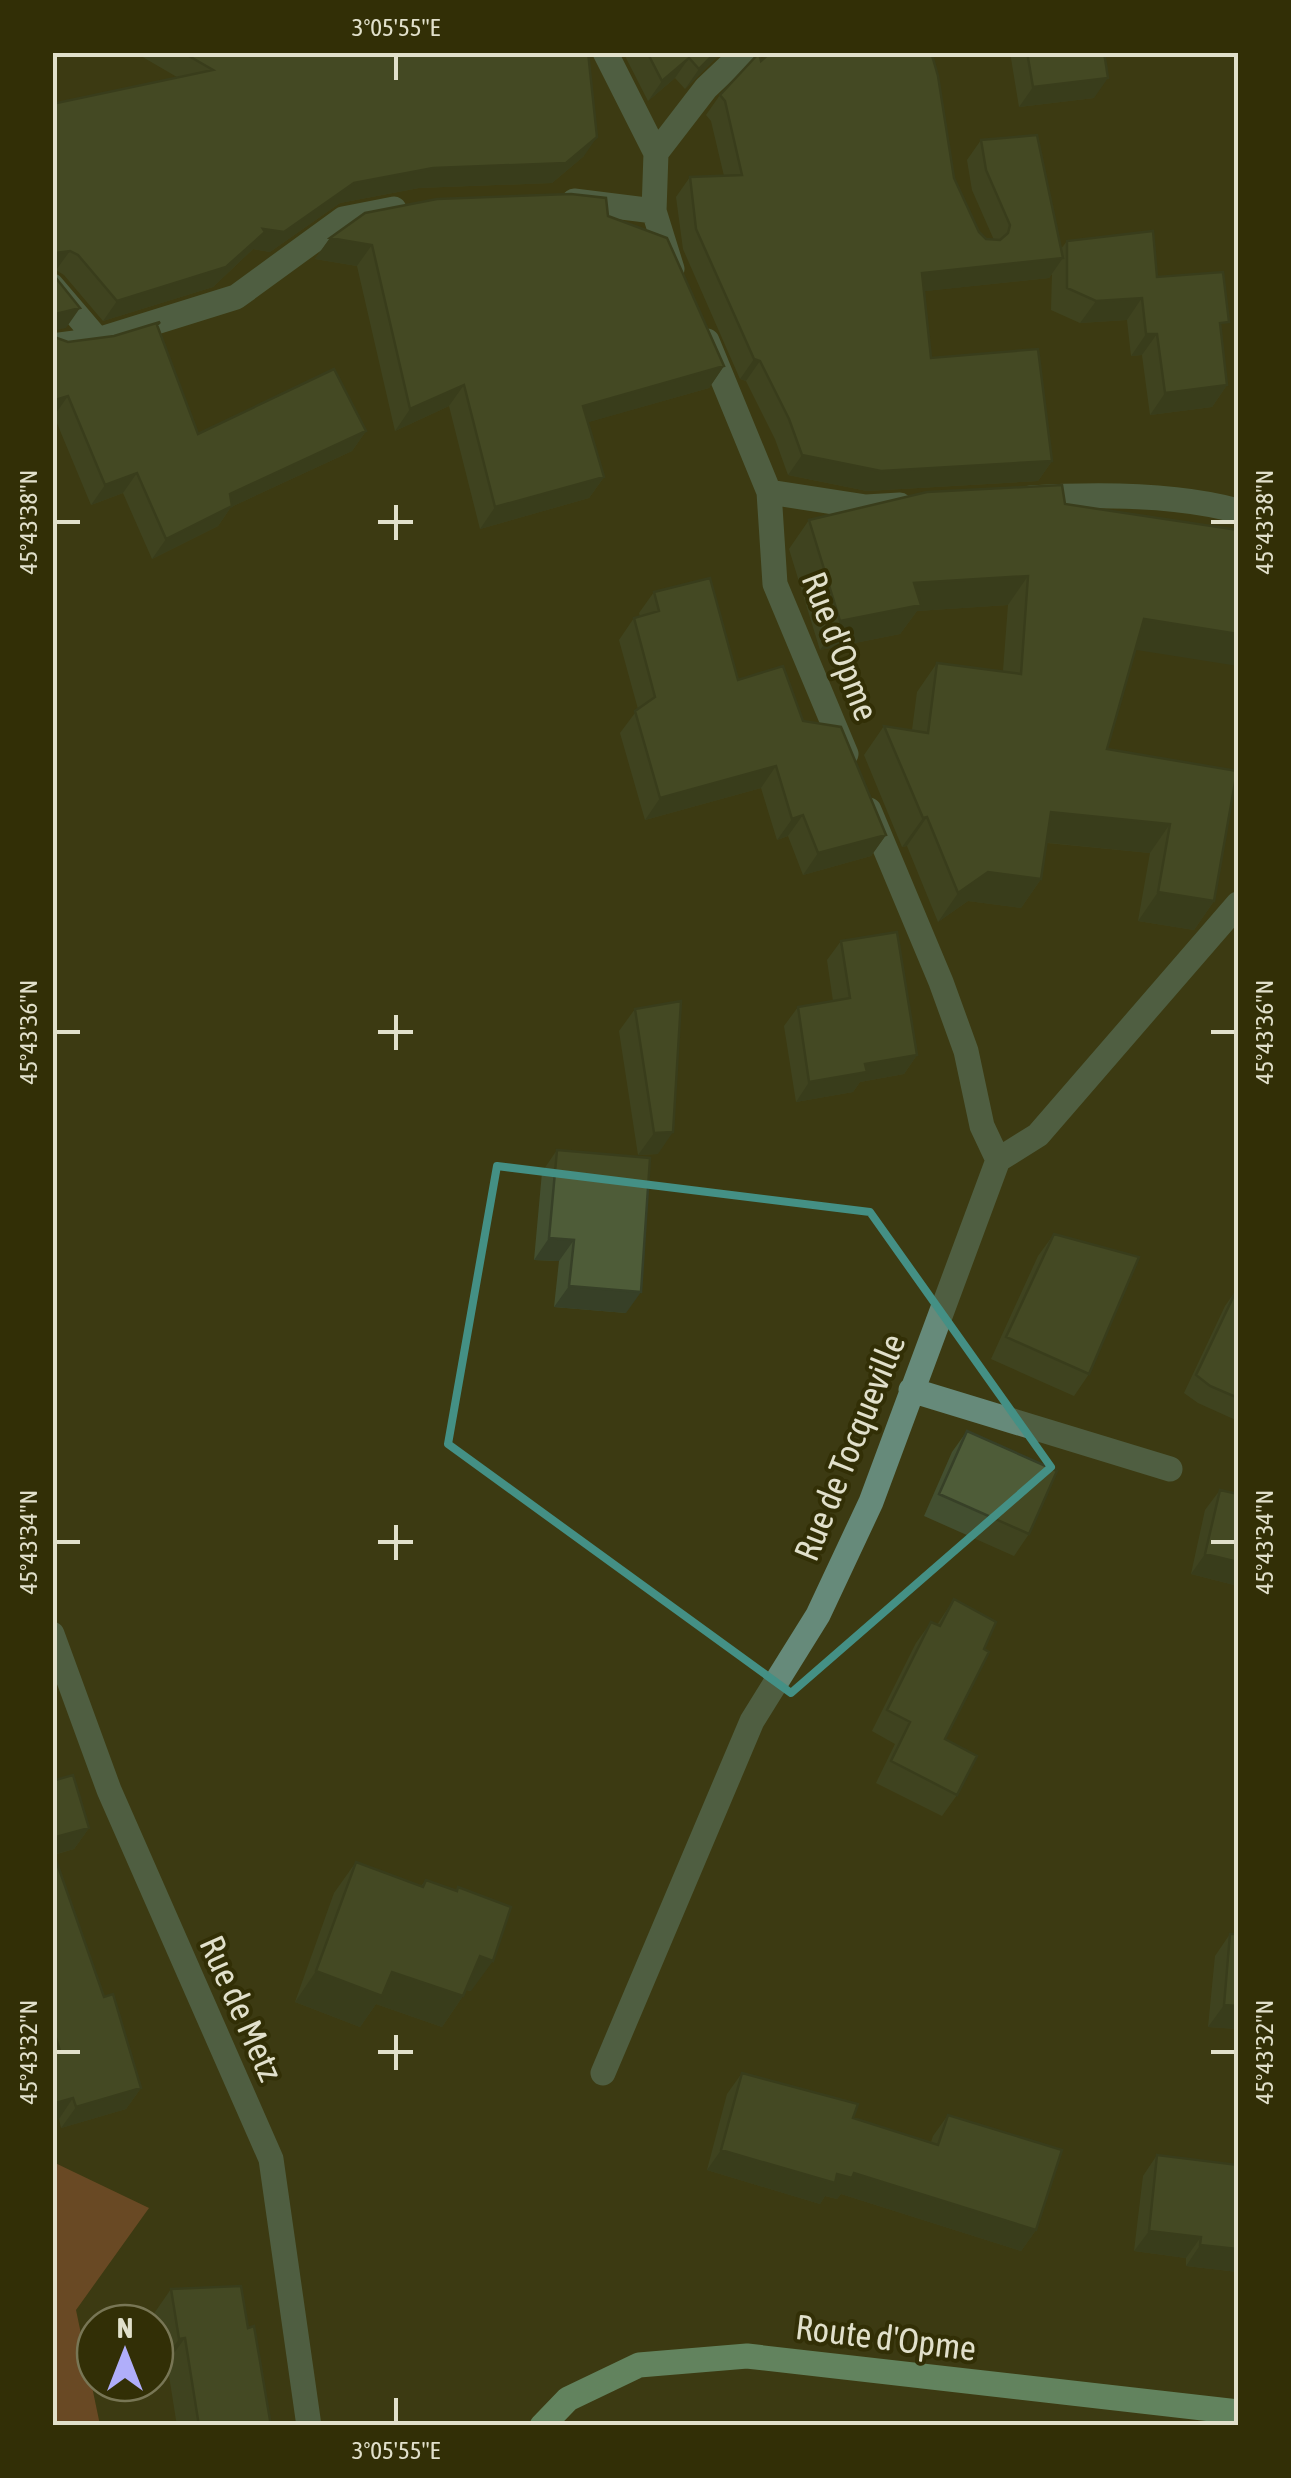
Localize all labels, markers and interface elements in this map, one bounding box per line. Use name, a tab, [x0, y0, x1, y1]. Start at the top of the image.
text: 3°05'55"E	[352, 13, 441, 41]
text: 45°43'38"N	[14, 470, 42, 574]
text: 45°43'38"N	[1250, 470, 1278, 574]
street label: Rue d'Opme	[794, 566, 888, 726]
text: 45°43'36"N	[14, 980, 42, 1084]
text: 45°43'36"N	[1250, 980, 1278, 1084]
street label: Rue de Tocqueville	[785, 1328, 913, 1566]
text: 45°43'34"N	[14, 1490, 42, 1594]
text: 45°43'34"N	[1250, 1490, 1278, 1594]
street label: Rue de Metz	[192, 1929, 292, 2087]
text: 45°43'32"N	[14, 2000, 42, 2104]
text: 45°43'32"N	[1250, 2000, 1278, 2104]
north arrow	[75, 2303, 175, 2403]
street label: Route d'Opme	[793, 2306, 979, 2368]
text: N	[117, 2312, 133, 2344]
text: 3°05'55"E	[352, 2436, 441, 2464]

